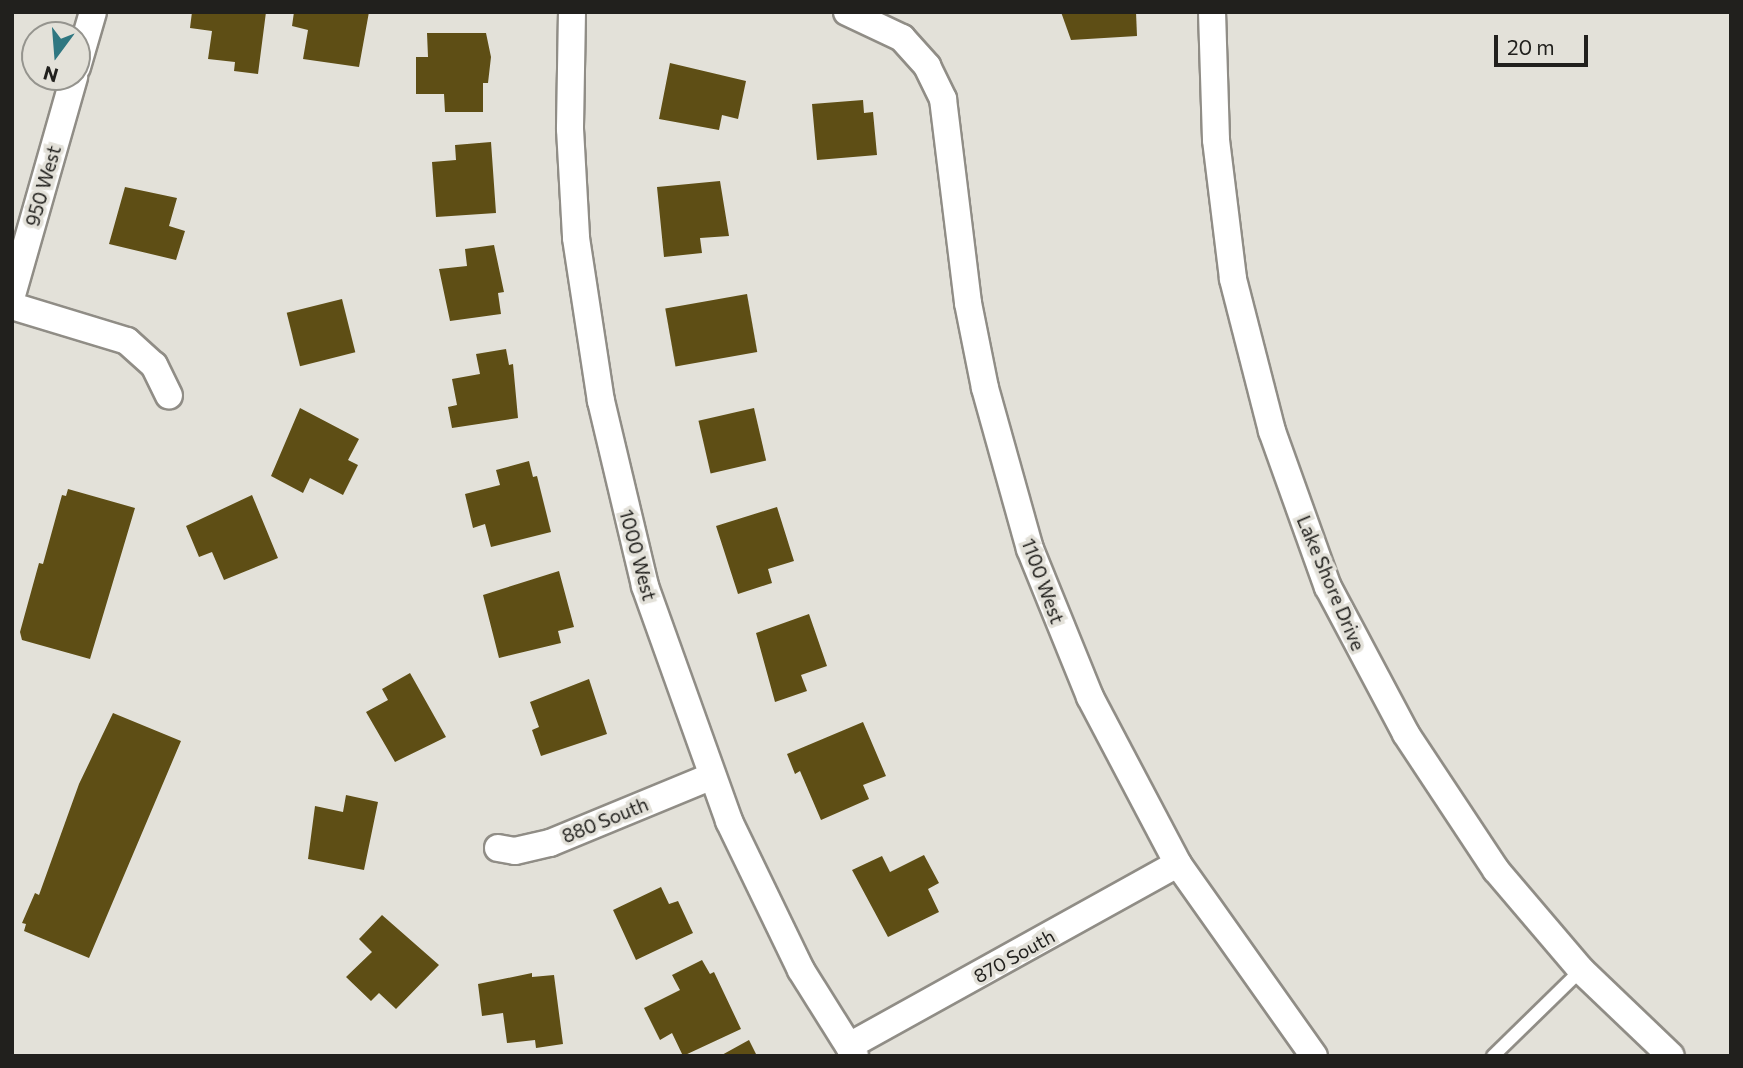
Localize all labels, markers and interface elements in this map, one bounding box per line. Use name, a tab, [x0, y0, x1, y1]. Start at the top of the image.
north arrow	[21, 21, 91, 91]
scale bar	[1498, 21, 1592, 65]
text: 20 m	[1507, 34, 1555, 59]
text: N	[41, 62, 61, 88]
street label: 950 West	[21, 143, 65, 229]
street label: 1000 West	[615, 507, 661, 603]
street label: Lake Shore Drive	[1292, 512, 1370, 654]
street label: 1100 West	[1017, 535, 1069, 627]
street label: 880 South	[559, 792, 651, 848]
street label: 870 South	[969, 924, 1059, 988]

